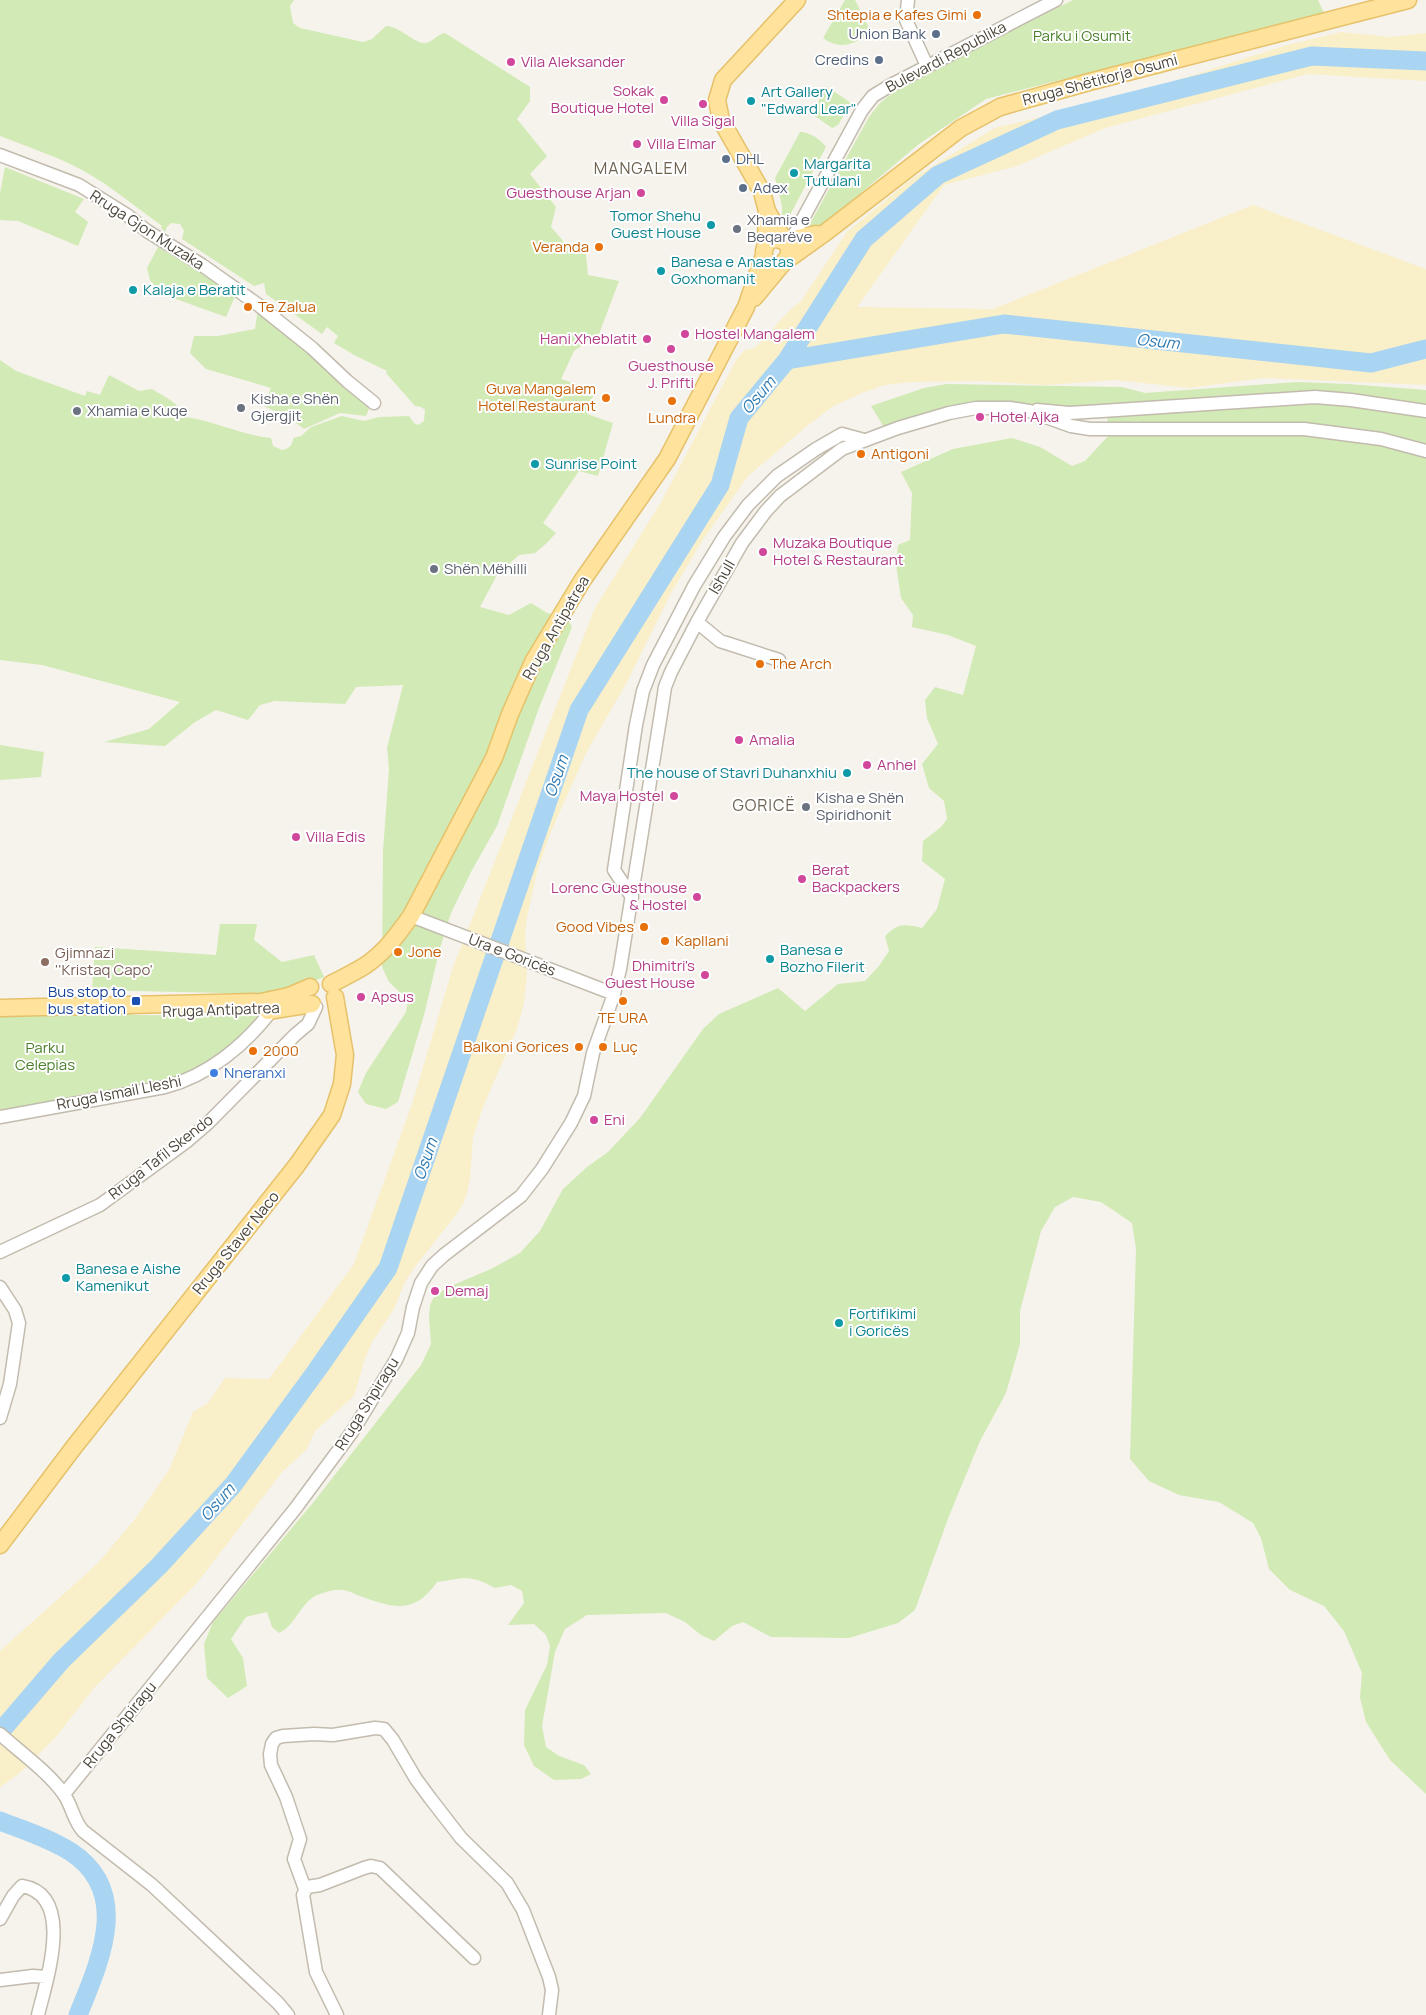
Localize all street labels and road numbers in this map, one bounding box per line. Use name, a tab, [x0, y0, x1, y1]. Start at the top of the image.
street label: Bulevardi Republika	[882, 16, 1010, 97]
street label: Rruga Shëtitorja Osumi	[1020, 49, 1180, 110]
street label: Rruga Gjon Muzaka	[86, 185, 208, 274]
street label: Ishull	[703, 556, 740, 598]
street label: Rruga Antipatrea	[517, 572, 594, 684]
street label: Ura e Goricës	[465, 928, 559, 981]
street label: Rruga Antipatrea	[162, 997, 280, 1022]
street label: Rruga Ismail Lleshi	[55, 1070, 183, 1115]
street label: Rruga Tafil Skendo	[104, 1109, 217, 1204]
street label: Rruga Staver Naco	[187, 1187, 284, 1299]
street label: Rruga Shpiragu	[330, 1353, 404, 1454]
street label: Rruga Shpiragu	[78, 1677, 161, 1772]

